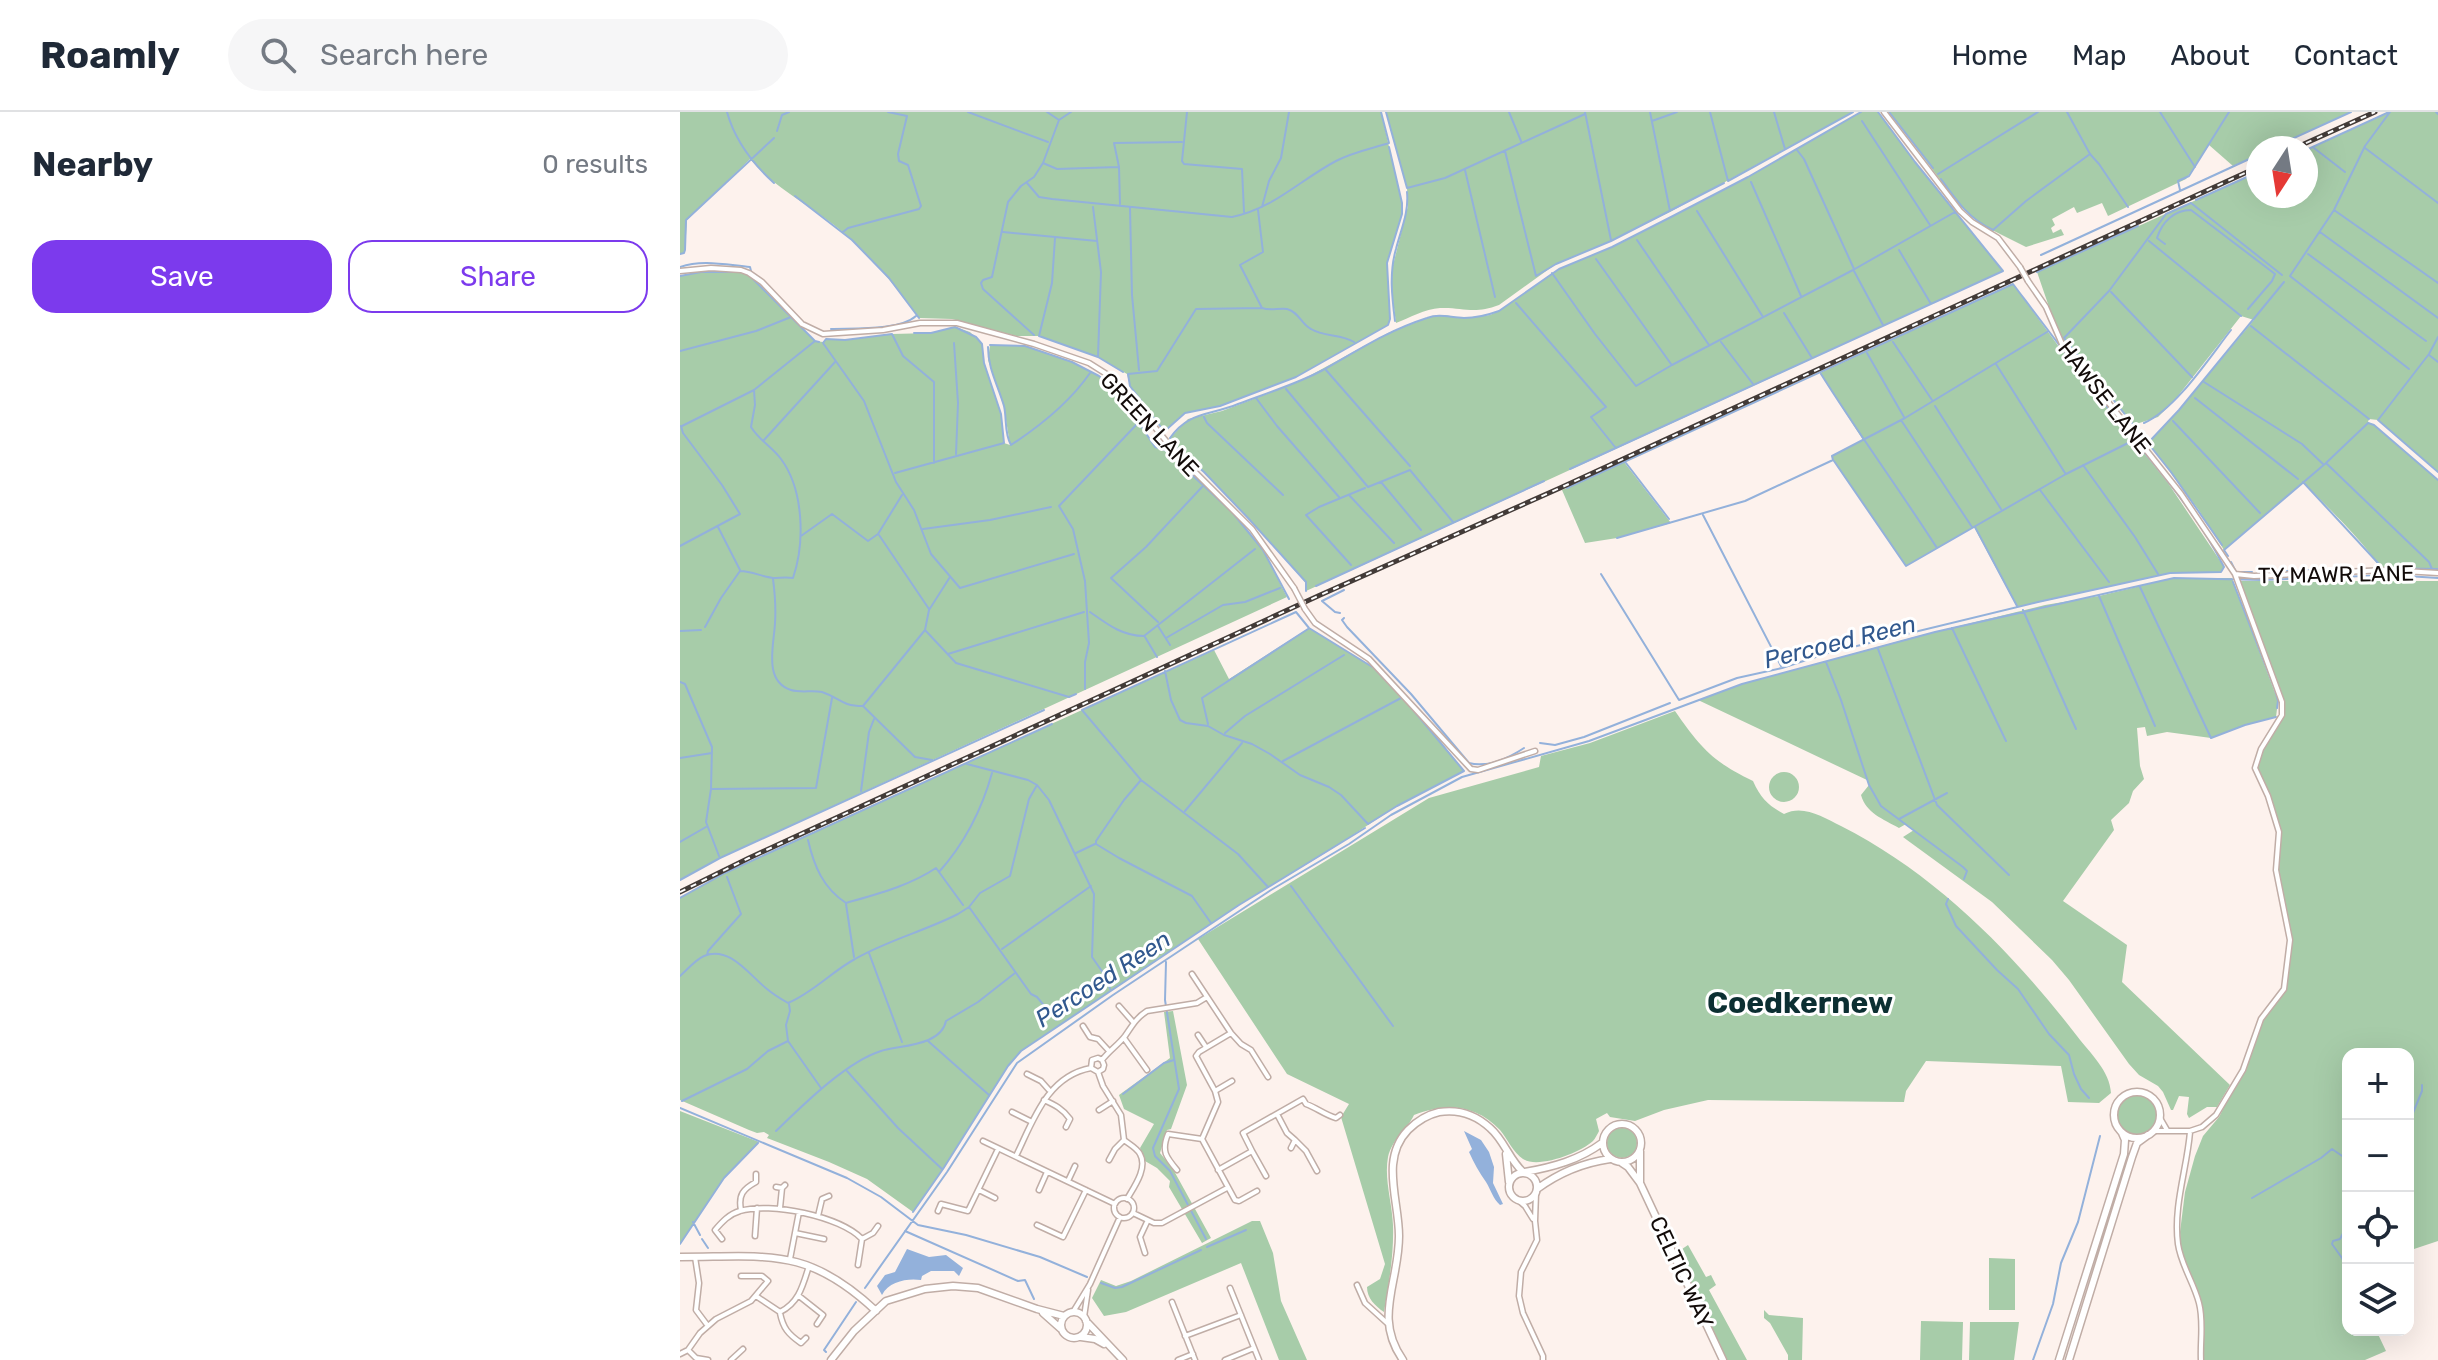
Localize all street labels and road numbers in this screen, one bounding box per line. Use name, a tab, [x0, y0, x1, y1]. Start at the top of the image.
street label: HAWSE LANE	[2052, 336, 2157, 459]
street label: GREEN LANE	[1095, 367, 1205, 482]
street label: TY MAWR LANE	[2258, 560, 2414, 589]
street label: CELTIC WAY	[1644, 1212, 1719, 1333]

